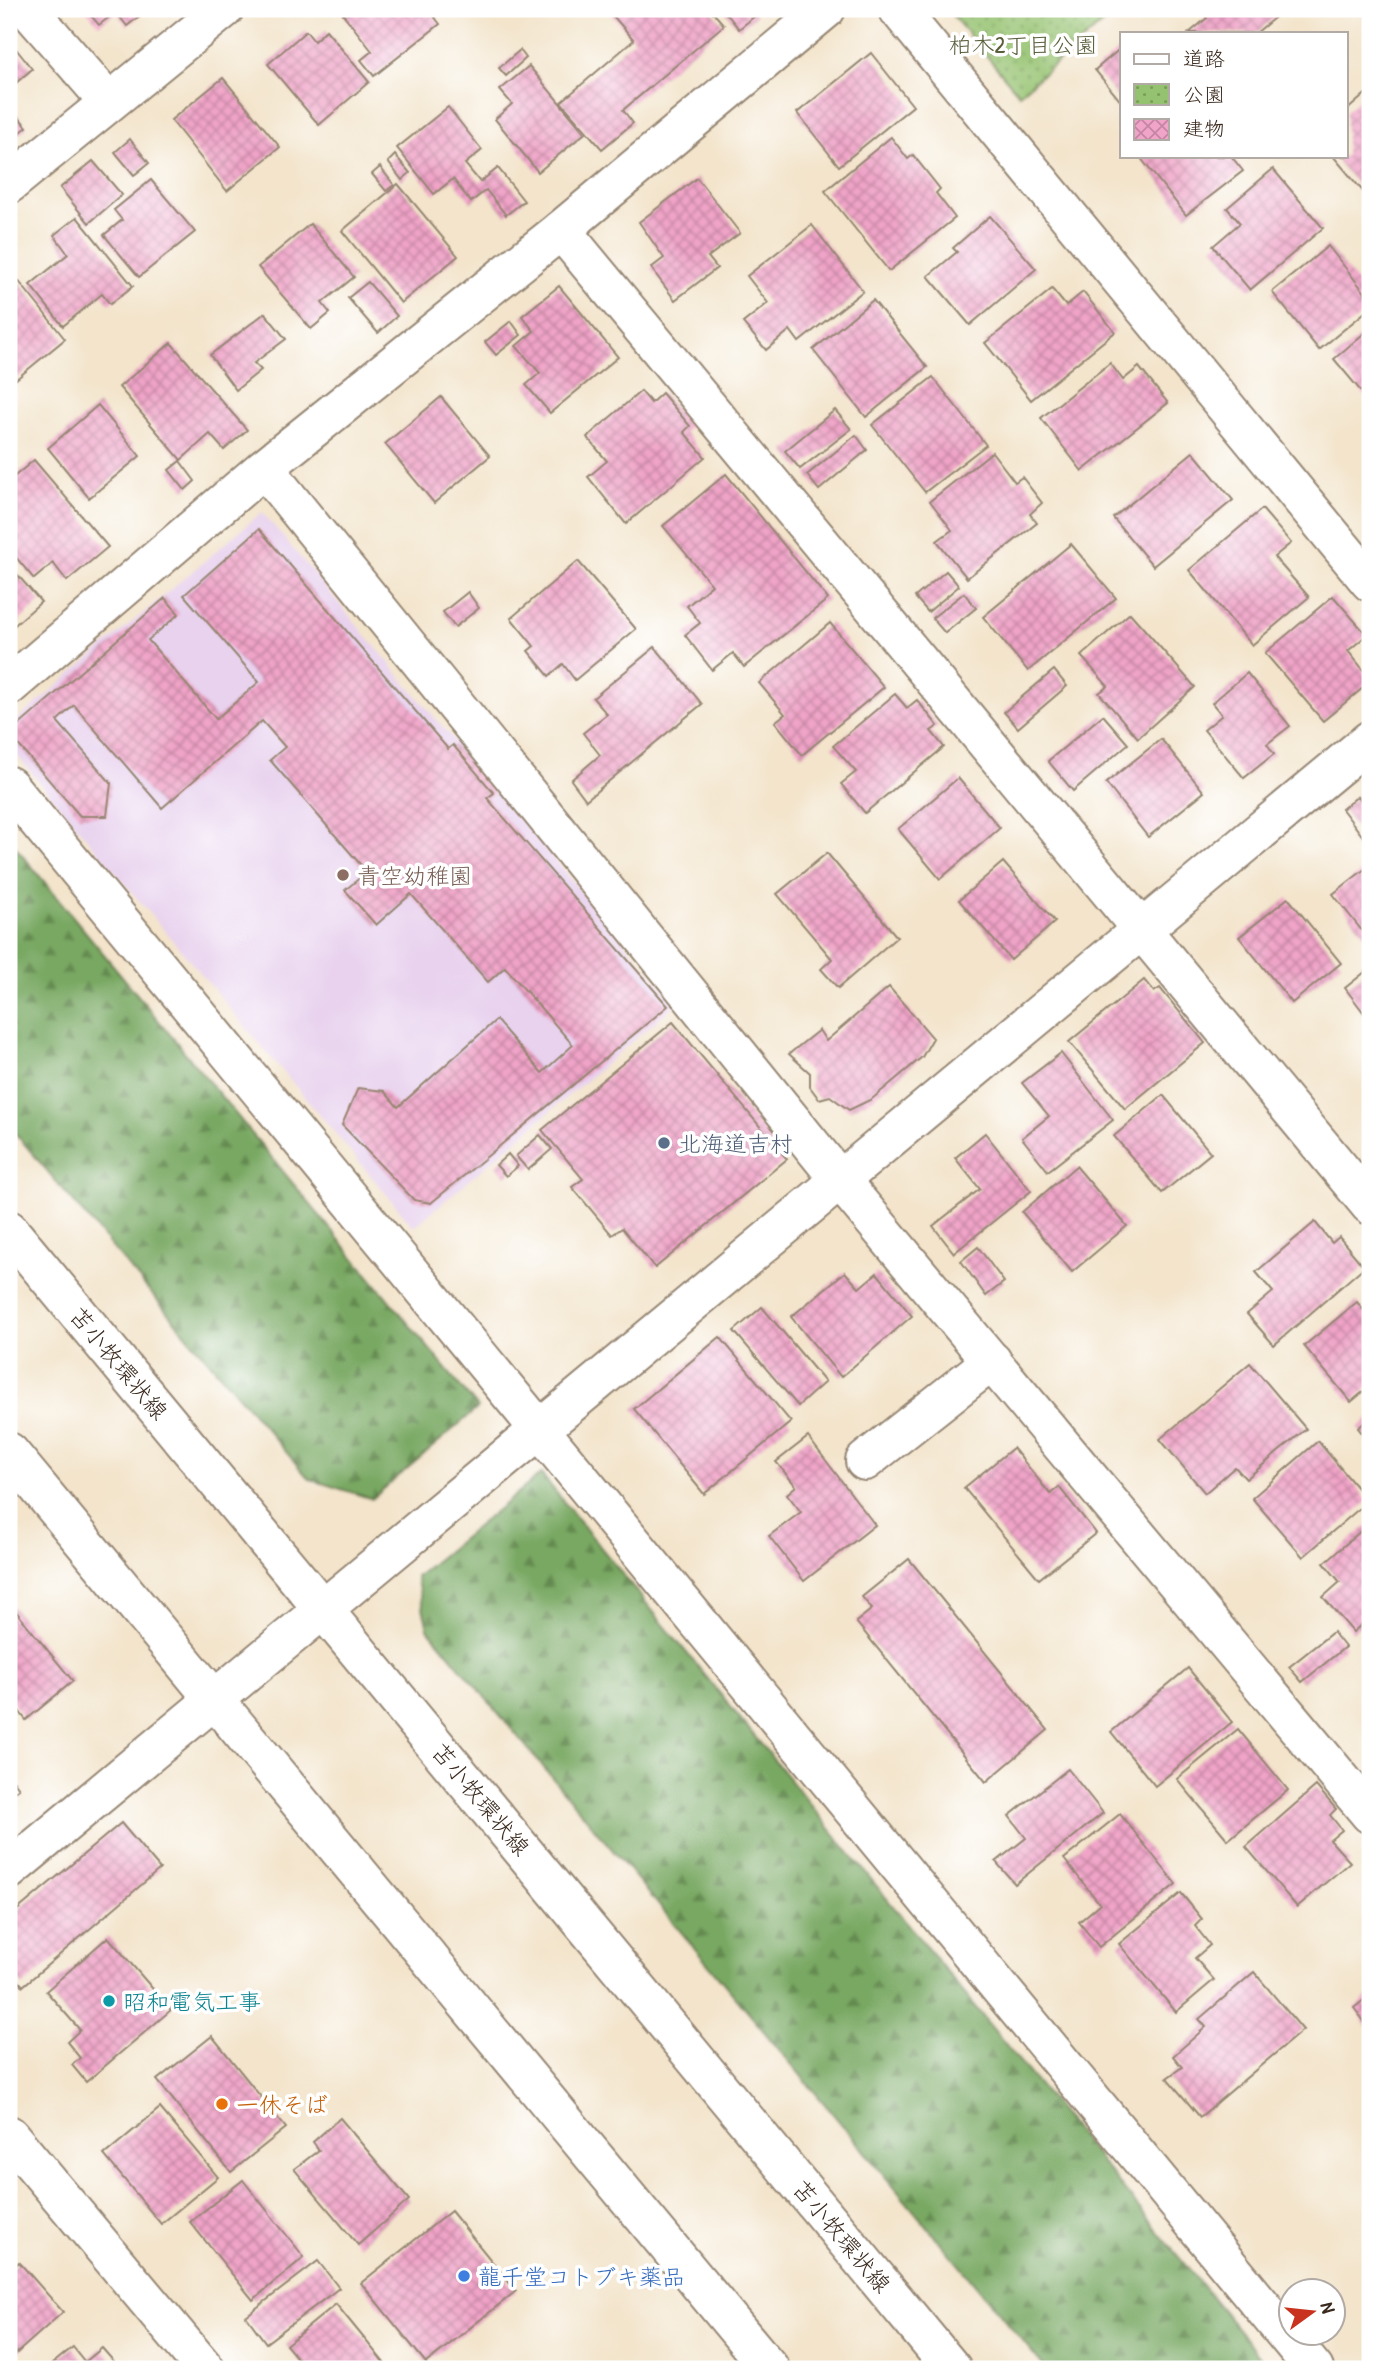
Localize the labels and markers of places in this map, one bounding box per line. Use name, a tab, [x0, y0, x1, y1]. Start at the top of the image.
place label: 青空幼稚園	[357, 860, 472, 891]
marker: 青空幼稚園	[335, 867, 351, 883]
place label: 北海道吉村	[678, 1128, 793, 1159]
marker: 北海道吉村	[656, 1135, 672, 1151]
place label: 昭和電気工事	[123, 1986, 261, 2017]
marker: 昭和電気工事	[101, 1993, 117, 2009]
place label: 一休そば	[236, 2089, 328, 2120]
marker: 一休そば	[214, 2096, 230, 2112]
place label: 龍千堂コトブキ薬品	[478, 2261, 685, 2292]
marker: 龍千堂コトブキ薬品	[456, 2268, 472, 2284]

